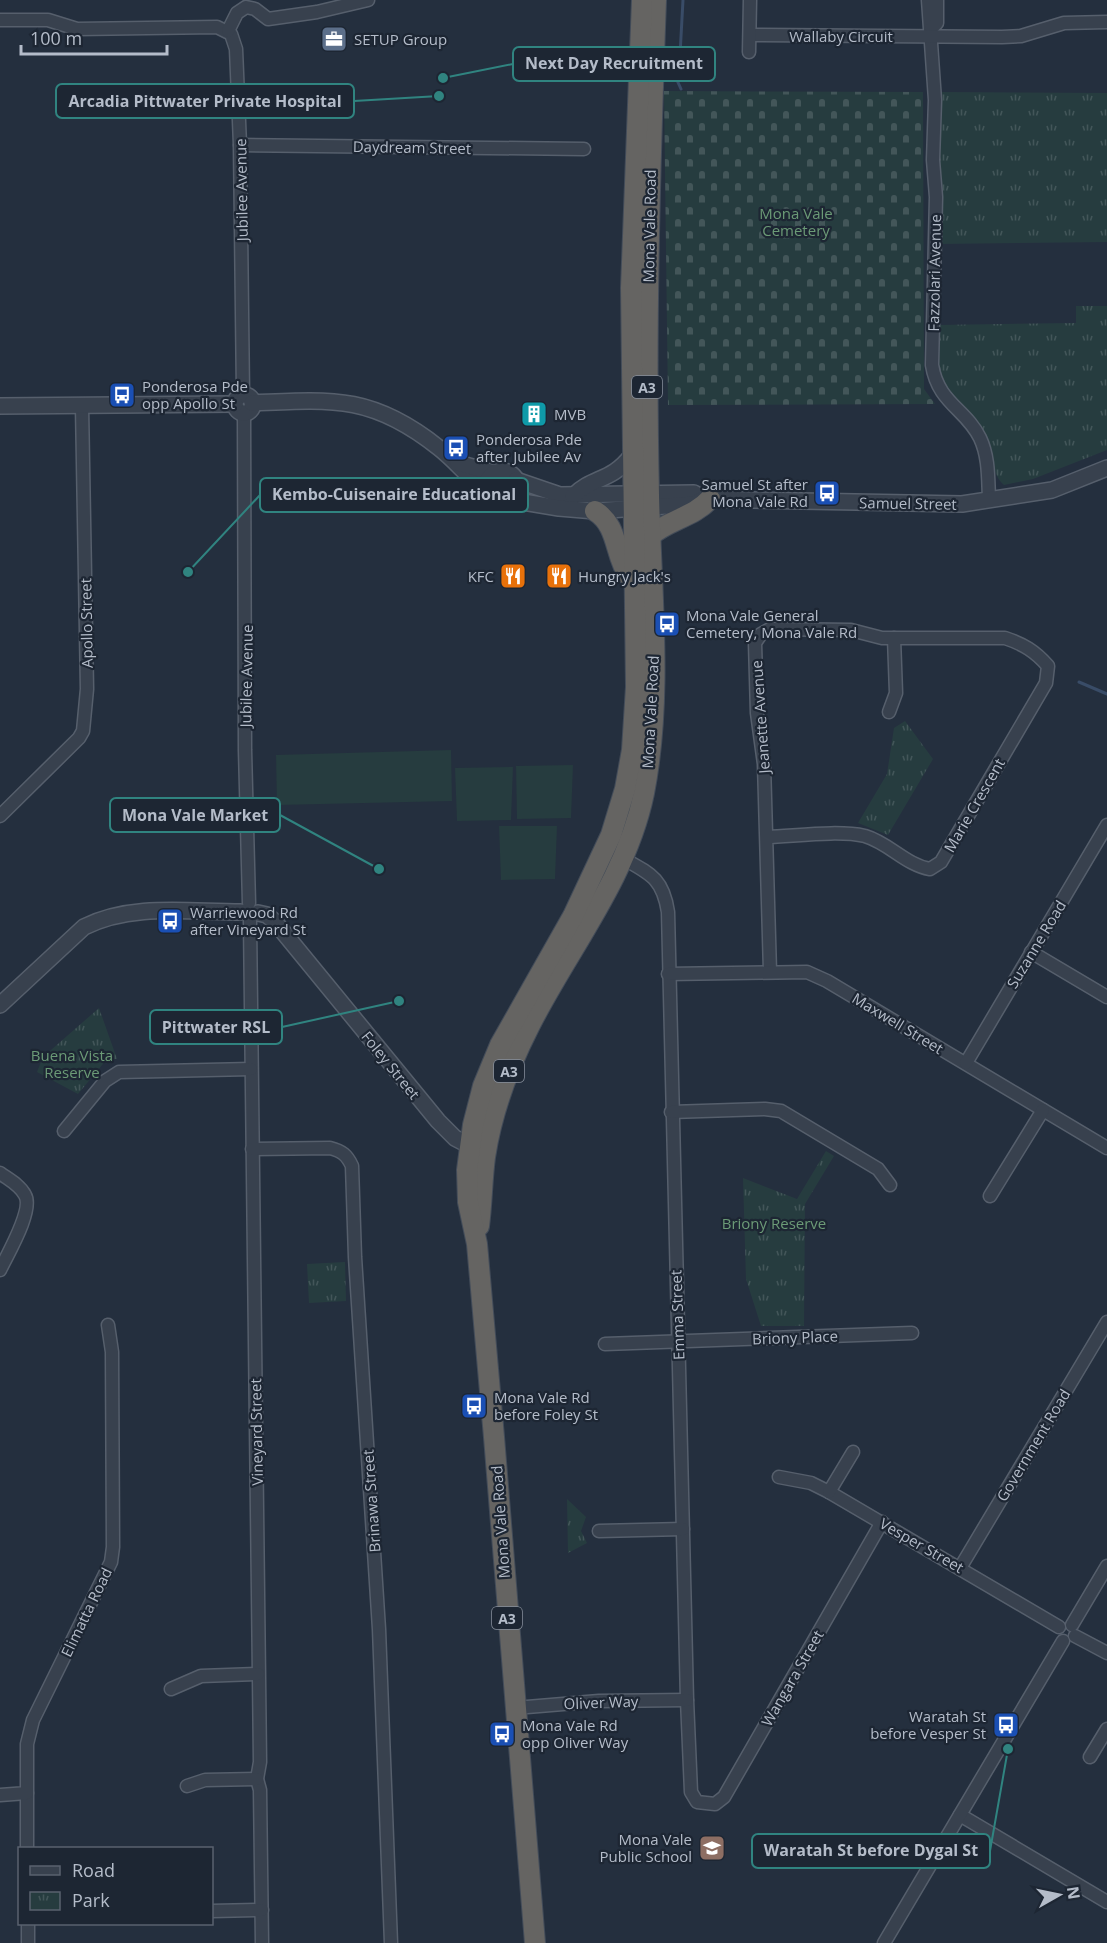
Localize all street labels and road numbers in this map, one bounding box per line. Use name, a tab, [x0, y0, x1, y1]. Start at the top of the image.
street label: Wallaby Circuit	[789, 26, 893, 46]
street label: Daydream Street	[353, 136, 471, 158]
street label: Jubilee Avenue	[230, 138, 252, 244]
street label: Mona Vale Road	[638, 169, 660, 283]
street label: Fazzolari Avenue	[923, 214, 945, 332]
road number: A3	[632, 376, 662, 398]
street label: Samuel Street	[859, 492, 957, 514]
street label: Apollo Street	[75, 578, 97, 668]
street label: Jubilee Avenue	[235, 624, 257, 730]
street label: Mona Vale Road	[637, 655, 663, 769]
street label: Jeanette Avenue	[746, 660, 774, 776]
street label: Marie Crescent	[939, 754, 1009, 856]
street label: Suzanne Road	[1002, 896, 1070, 992]
street label: Maxwell Street	[849, 988, 947, 1058]
street label: Foley Street	[357, 1027, 425, 1103]
road number: A3	[494, 1060, 524, 1082]
street label: Emma Street	[665, 1270, 689, 1360]
street label: Briony Place	[752, 1326, 838, 1348]
street label: Vineyard Street	[245, 1378, 267, 1486]
street label: Government Road	[992, 1385, 1074, 1505]
street label: Brinawa Street	[357, 1449, 385, 1553]
street label: Mona Vale Road	[486, 1465, 514, 1579]
street label: Vesper Street	[876, 1513, 968, 1577]
street label: Elimatta Road	[56, 1564, 116, 1660]
road number: A3	[492, 1607, 522, 1629]
street label: Wangara Street	[756, 1626, 828, 1730]
street label: Oliver Way	[563, 1691, 639, 1713]

